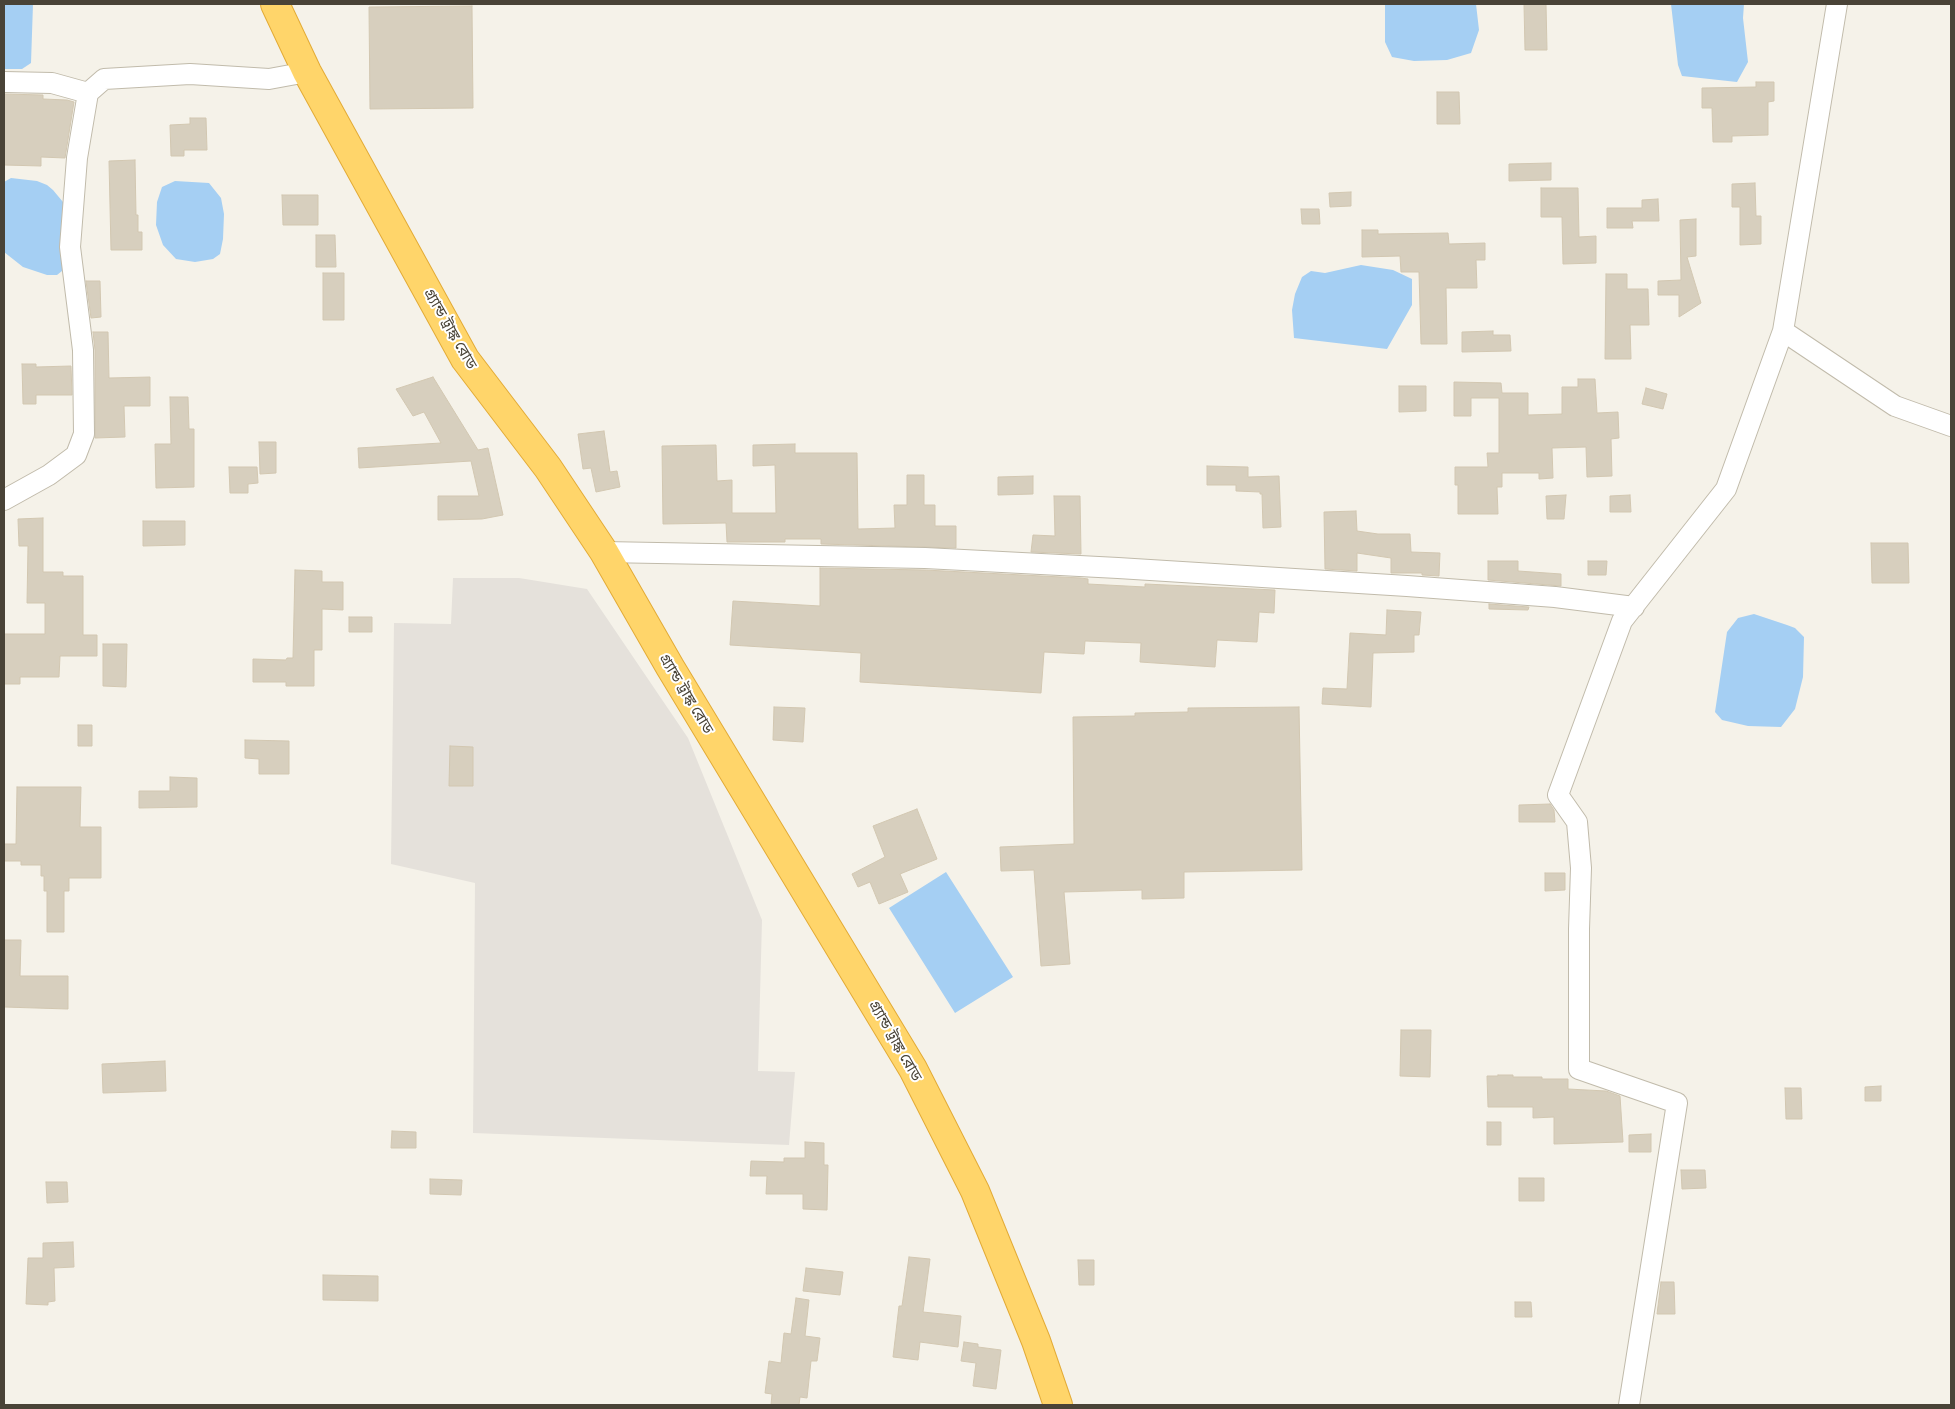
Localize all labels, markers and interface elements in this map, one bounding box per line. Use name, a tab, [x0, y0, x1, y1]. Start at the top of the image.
street label: গ্র্যান্ড ট্রাঙ্ক রোড	[420, 285, 480, 373]
street label: গ্র্যান্ড ট্রাঙ্ক রোড	[655, 651, 717, 737]
street label: গ্র্যান্ড ট্রাঙ্ক রোড	[865, 997, 925, 1085]

